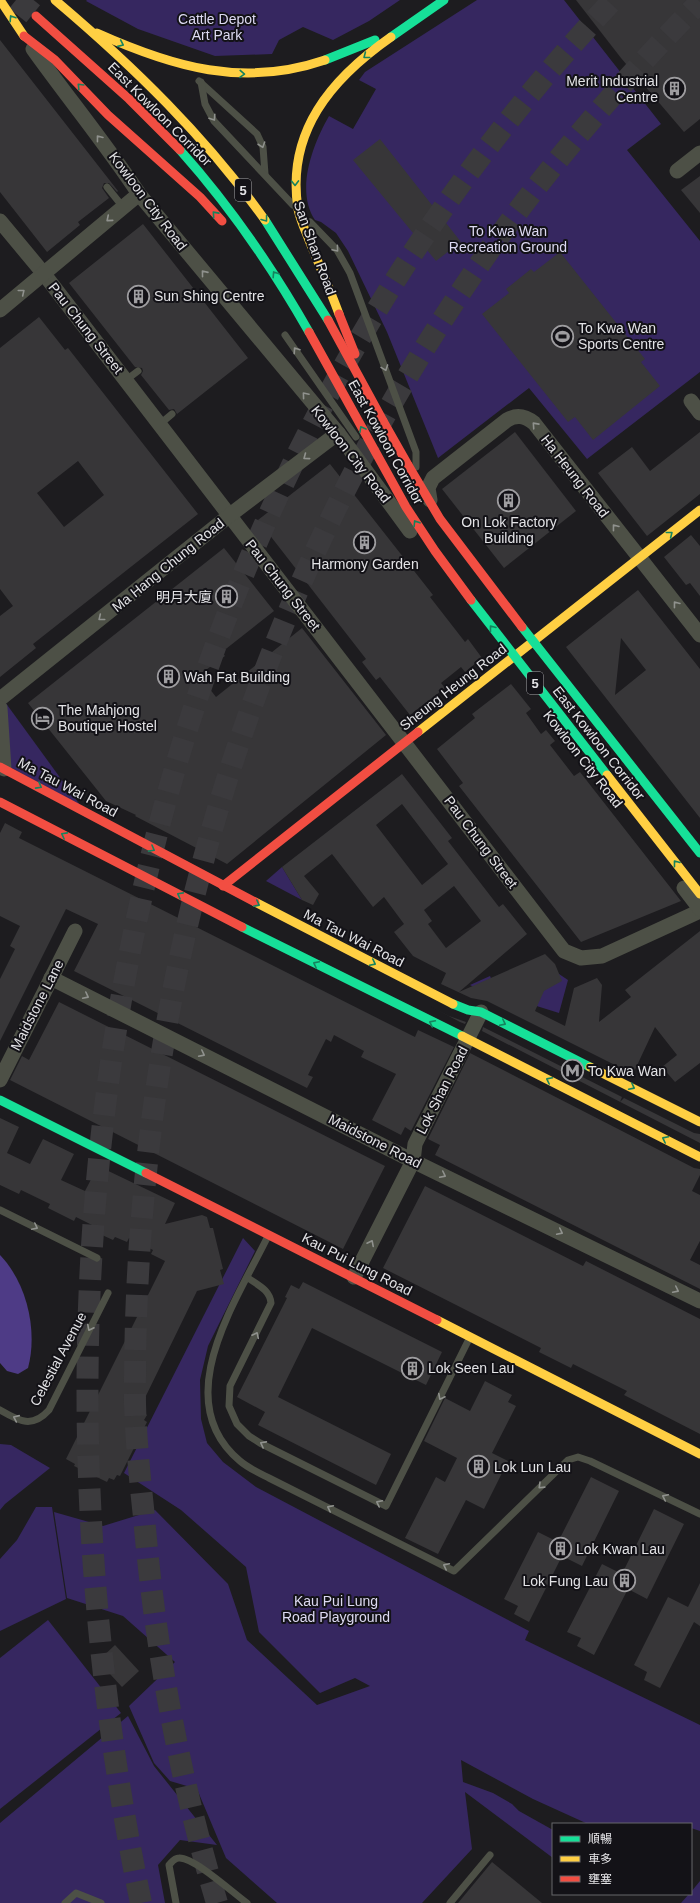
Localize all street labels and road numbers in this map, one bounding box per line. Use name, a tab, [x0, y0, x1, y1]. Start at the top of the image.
street label: East Kowloon Corridor	[105, 59, 215, 169]
street label: Kowloon City Road	[106, 149, 190, 253]
road number: 5	[235, 179, 251, 201]
street label: San Shan Road	[291, 199, 339, 297]
street label: Pau Chung Street	[45, 279, 127, 377]
street label: East Kowloon Corridor	[345, 377, 427, 507]
street label: Kowloon City Road	[308, 402, 394, 506]
street label: Ha Heung Road	[538, 432, 612, 520]
street label: Ma Hang Chung Road	[109, 515, 227, 615]
street label: Pau Chung Street	[242, 536, 324, 634]
street label: Sheung Heung Road	[397, 640, 509, 734]
road number: 5	[527, 672, 543, 694]
street label: East Kowloon Corridor	[550, 683, 649, 803]
street label: Kowloon City Road	[540, 707, 626, 811]
street label: Ma Tau Wai Road	[15, 754, 121, 820]
street label: Pau Chung Street	[441, 793, 521, 891]
street label: Ma Tau Wai Road	[301, 906, 407, 970]
street label: Maidstone Lane	[7, 957, 67, 1053]
street label: Lok Shan Road	[413, 1043, 471, 1137]
street label: Maidstone Road	[326, 1111, 424, 1171]
street label: Kau Pui Lung Road	[299, 1229, 415, 1299]
street label: Celestial Avenue	[27, 1309, 90, 1409]

